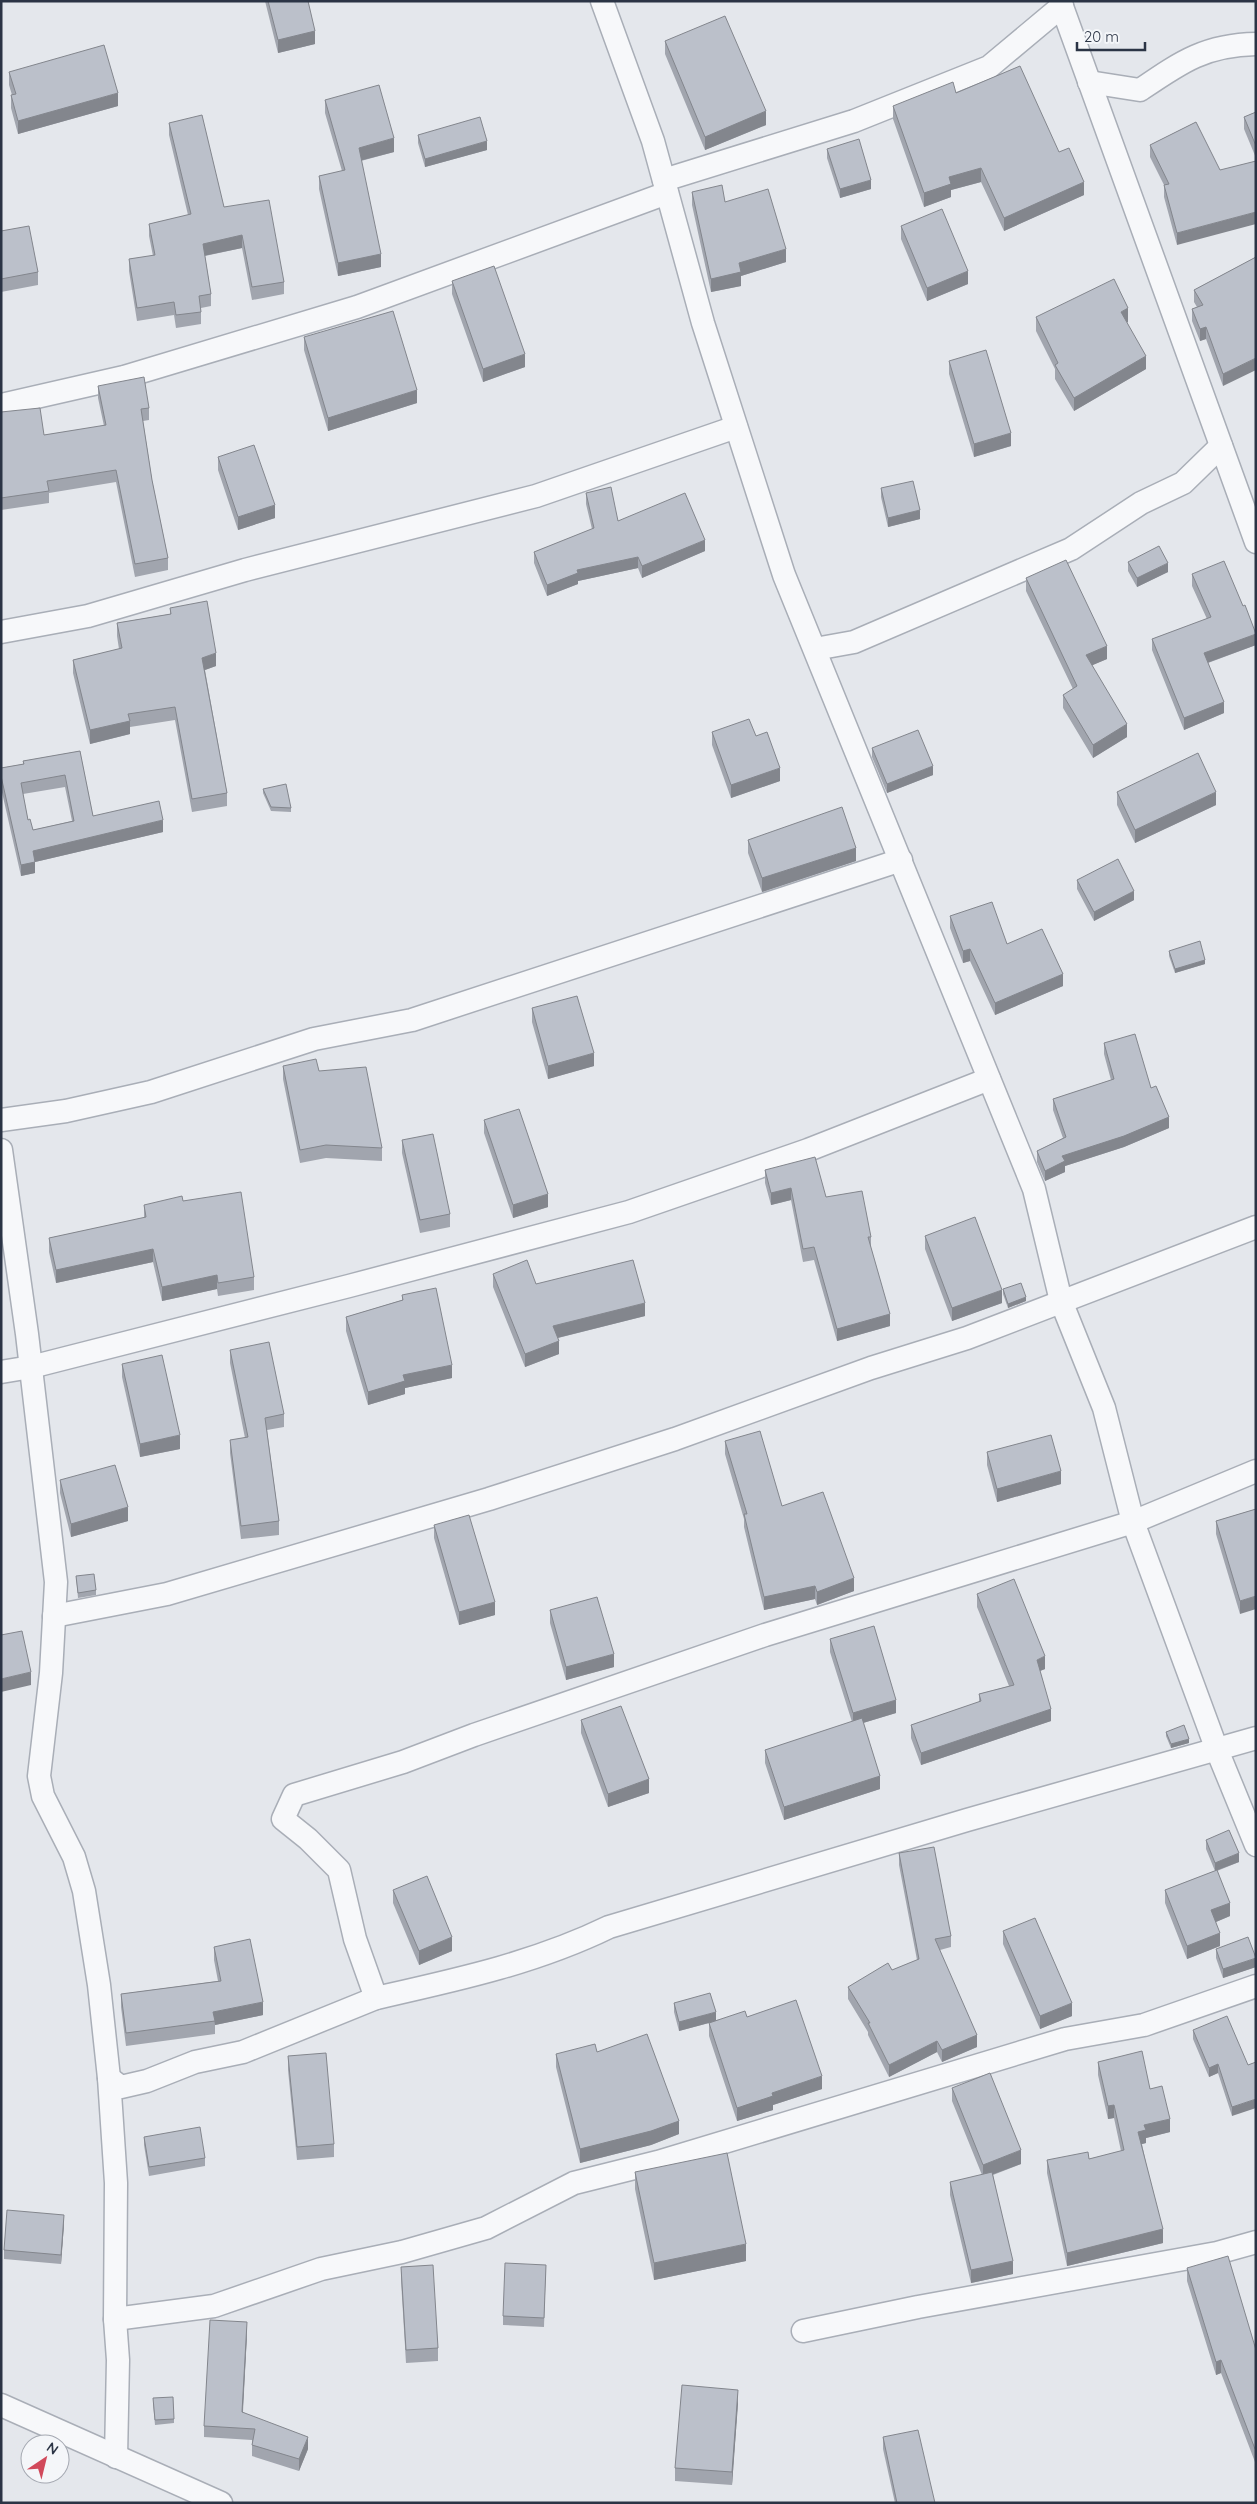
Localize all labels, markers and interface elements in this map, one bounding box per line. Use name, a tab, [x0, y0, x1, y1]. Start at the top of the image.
scale bar	[1077, 20, 1144, 52]
text: 20 m	[1084, 27, 1119, 46]
north arrow	[20, 2434, 70, 2484]
text: N	[43, 2438, 62, 2459]

